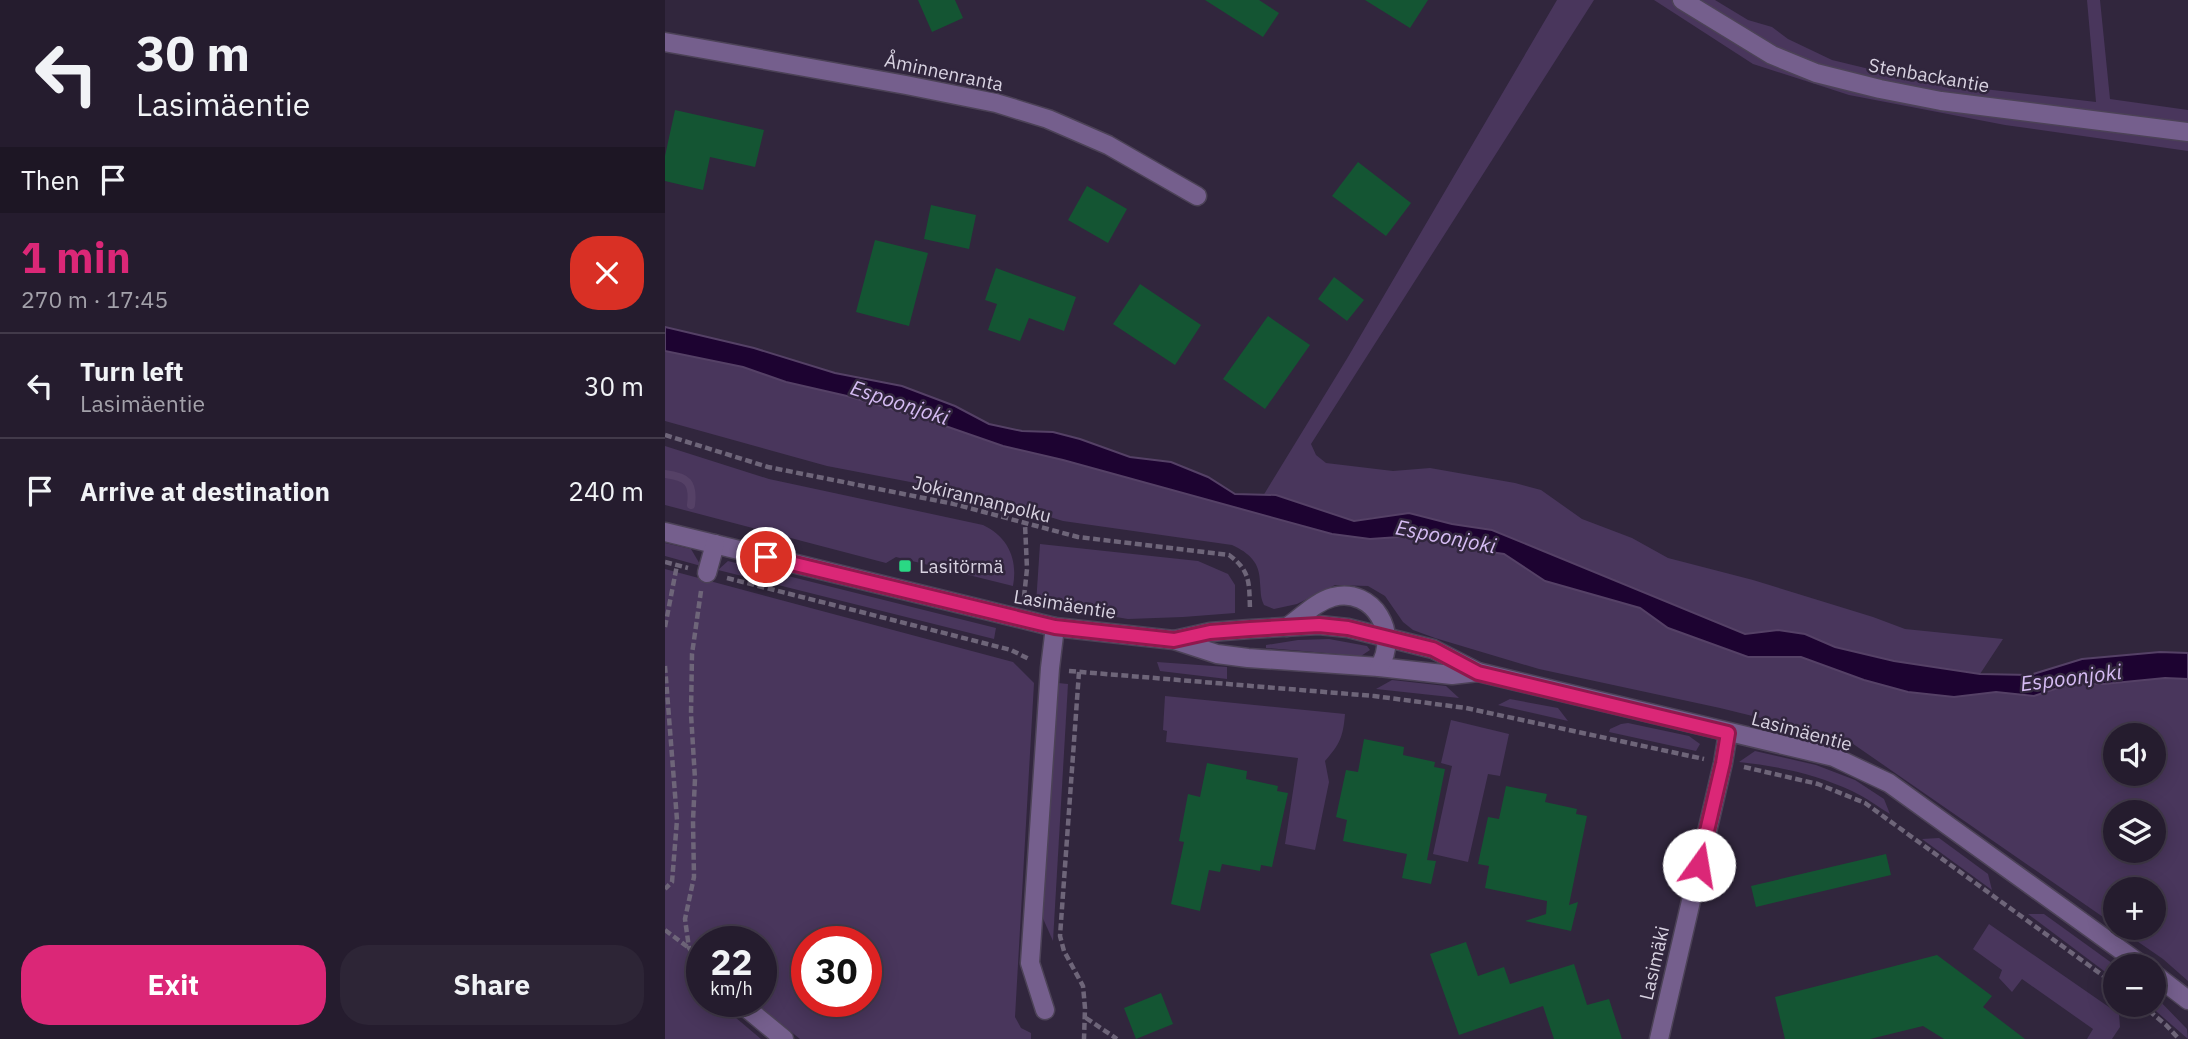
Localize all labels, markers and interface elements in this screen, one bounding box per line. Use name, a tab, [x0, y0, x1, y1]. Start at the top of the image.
text: 30 m	[136, 21, 250, 84]
icon: left	[21, 28, 112, 119]
street label: Åminnenranta	[882, 48, 1006, 96]
street label: Stenbackantie	[1867, 53, 1991, 97]
text: Lasimäentie	[136, 83, 310, 125]
icon: arrive	[94, 161, 132, 199]
text: Then	[21, 163, 80, 197]
text: 1 min	[21, 230, 131, 285]
button: close	[570, 236, 644, 310]
text: 270 m · 17:45	[21, 284, 168, 314]
text: Turn left	[80, 354, 183, 388]
icon: left	[21, 367, 59, 405]
text: 30 m	[584, 369, 644, 403]
water label: Espoonjoki	[847, 373, 953, 431]
text: Lasimäentie	[80, 388, 205, 418]
street label: Jokirannanpolku	[910, 470, 1054, 528]
icon: arrive	[21, 472, 59, 510]
text: Arrive at destination	[80, 474, 330, 508]
text: 240 m	[568, 474, 644, 508]
water label: Espoonjoki	[1393, 513, 1499, 560]
pin	[736, 527, 796, 587]
icon: arrive	[747, 538, 785, 576]
place label: Lasitörmä	[919, 554, 1004, 578]
marker: Lasitörmä	[897, 558, 913, 574]
street label: Lasimäentie	[1012, 584, 1118, 624]
water label: Espoonjoki	[2019, 657, 2124, 697]
street label: Lasimäentie	[1749, 706, 1855, 756]
map controls	[2103, 723, 2166, 1017]
button: sound	[2103, 723, 2166, 786]
button: layers	[2103, 800, 2166, 863]
position arrow	[1662, 828, 1736, 902]
button: +	[2103, 877, 2166, 940]
street label: Lasimäki	[1634, 924, 1674, 1002]
speed limit sign: 30	[791, 926, 882, 1017]
text: 22	[710, 939, 753, 985]
button: Exit	[21, 945, 326, 1025]
button: Share	[340, 945, 644, 1025]
button: −	[2103, 954, 2166, 1017]
text: km/h	[710, 977, 753, 1000]

